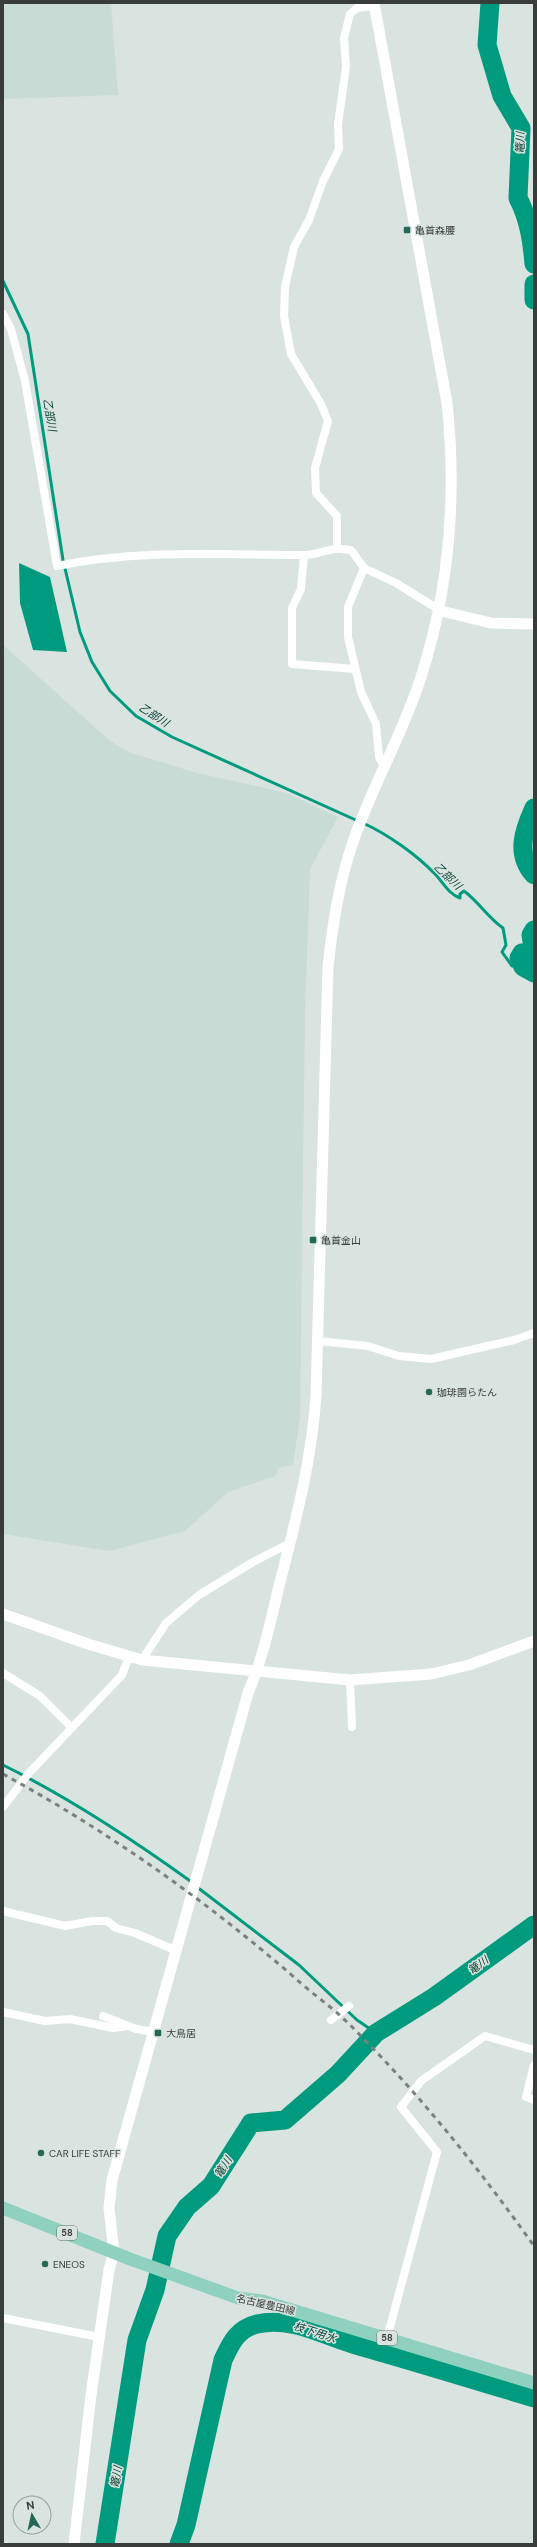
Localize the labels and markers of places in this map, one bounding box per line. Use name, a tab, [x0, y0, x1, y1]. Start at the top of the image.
place label: 亀首森腰	[415, 224, 455, 237]
marker: 亀首森腰	[402, 225, 412, 235]
place label: 亀首金山	[321, 1234, 361, 1247]
marker: 亀首金山	[308, 1235, 318, 1245]
place label: 珈琲園らたん	[437, 1386, 497, 1399]
marker: 珈琲園らたん	[424, 1387, 434, 1397]
place label: 大鳥居	[166, 2027, 196, 2040]
marker: 大鳥居	[153, 2028, 163, 2038]
place label: CAR LIFE STAFF	[49, 2147, 121, 2160]
marker: CAR LIFE STAFF	[36, 2148, 46, 2158]
place label: ENEOS	[53, 2258, 85, 2271]
marker: ENEOS	[40, 2259, 50, 2269]

